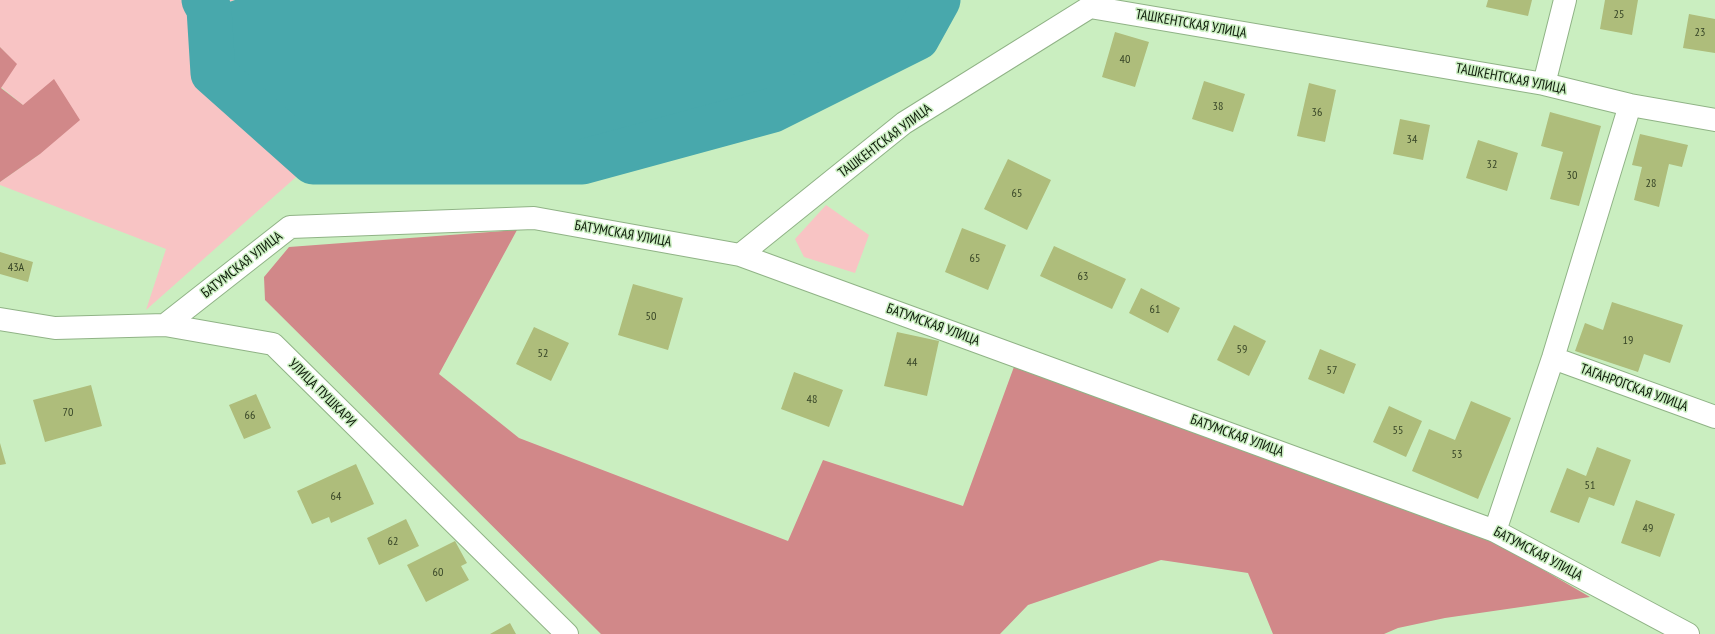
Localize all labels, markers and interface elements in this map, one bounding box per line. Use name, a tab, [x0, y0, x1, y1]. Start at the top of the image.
street label: ТАШКЕНТСКАЯ УЛИЦА	[1134, 6, 1248, 42]
house number: 25	[1614, 8, 1624, 22]
house number: 23	[1695, 26, 1705, 40]
house number: 40	[1120, 53, 1130, 67]
street label: ТАШКЕНТСКАЯ УЛИЦА	[1454, 60, 1568, 98]
street label: ТАШКЕНТСКАЯ УЛИЦА	[835, 100, 935, 182]
house number: 38	[1213, 100, 1223, 114]
house number: 36	[1312, 106, 1322, 120]
house number: 34	[1407, 133, 1417, 147]
house number: 32	[1487, 158, 1497, 172]
house number: 30	[1567, 169, 1577, 183]
house number: 28	[1646, 177, 1656, 191]
house number: 65	[1012, 187, 1022, 201]
street label: БАТУМСКАЯ УЛИЦА	[573, 217, 673, 251]
street label: БАТУМСКАЯ УЛИЦА	[198, 228, 286, 302]
house number: 65	[970, 252, 980, 266]
house number: 43А	[8, 261, 24, 275]
house number: 63	[1078, 270, 1088, 284]
street label: БАТУМСКАЯ УЛИЦА	[884, 300, 982, 350]
house number: 61	[1150, 303, 1160, 317]
house number: 50	[646, 310, 656, 324]
house number: 19	[1623, 334, 1633, 348]
house number: 59	[1237, 343, 1247, 357]
house number: 52	[538, 347, 548, 361]
street label: УЛИЦА ПУШКАРИ	[285, 356, 359, 430]
house number: 44	[907, 356, 917, 370]
street label: ТАГАНРОГСКАЯ УЛИЦА	[1578, 361, 1690, 415]
house number: 57	[1327, 364, 1337, 378]
house number: 48	[807, 393, 817, 407]
house number: 70	[63, 406, 73, 420]
house number: 66	[245, 409, 255, 423]
street label: БАТУМСКАЯ УЛИЦА	[1188, 411, 1286, 461]
house number: 55	[1393, 424, 1403, 438]
house number: 53	[1452, 448, 1462, 462]
house number: 51	[1585, 479, 1595, 493]
house number: 64	[331, 490, 341, 504]
house number: 49	[1643, 522, 1653, 536]
street label: БАТУМСКАЯ УЛИЦА	[1491, 524, 1585, 584]
house number: 62	[388, 535, 398, 549]
house number: 60	[433, 566, 443, 580]

